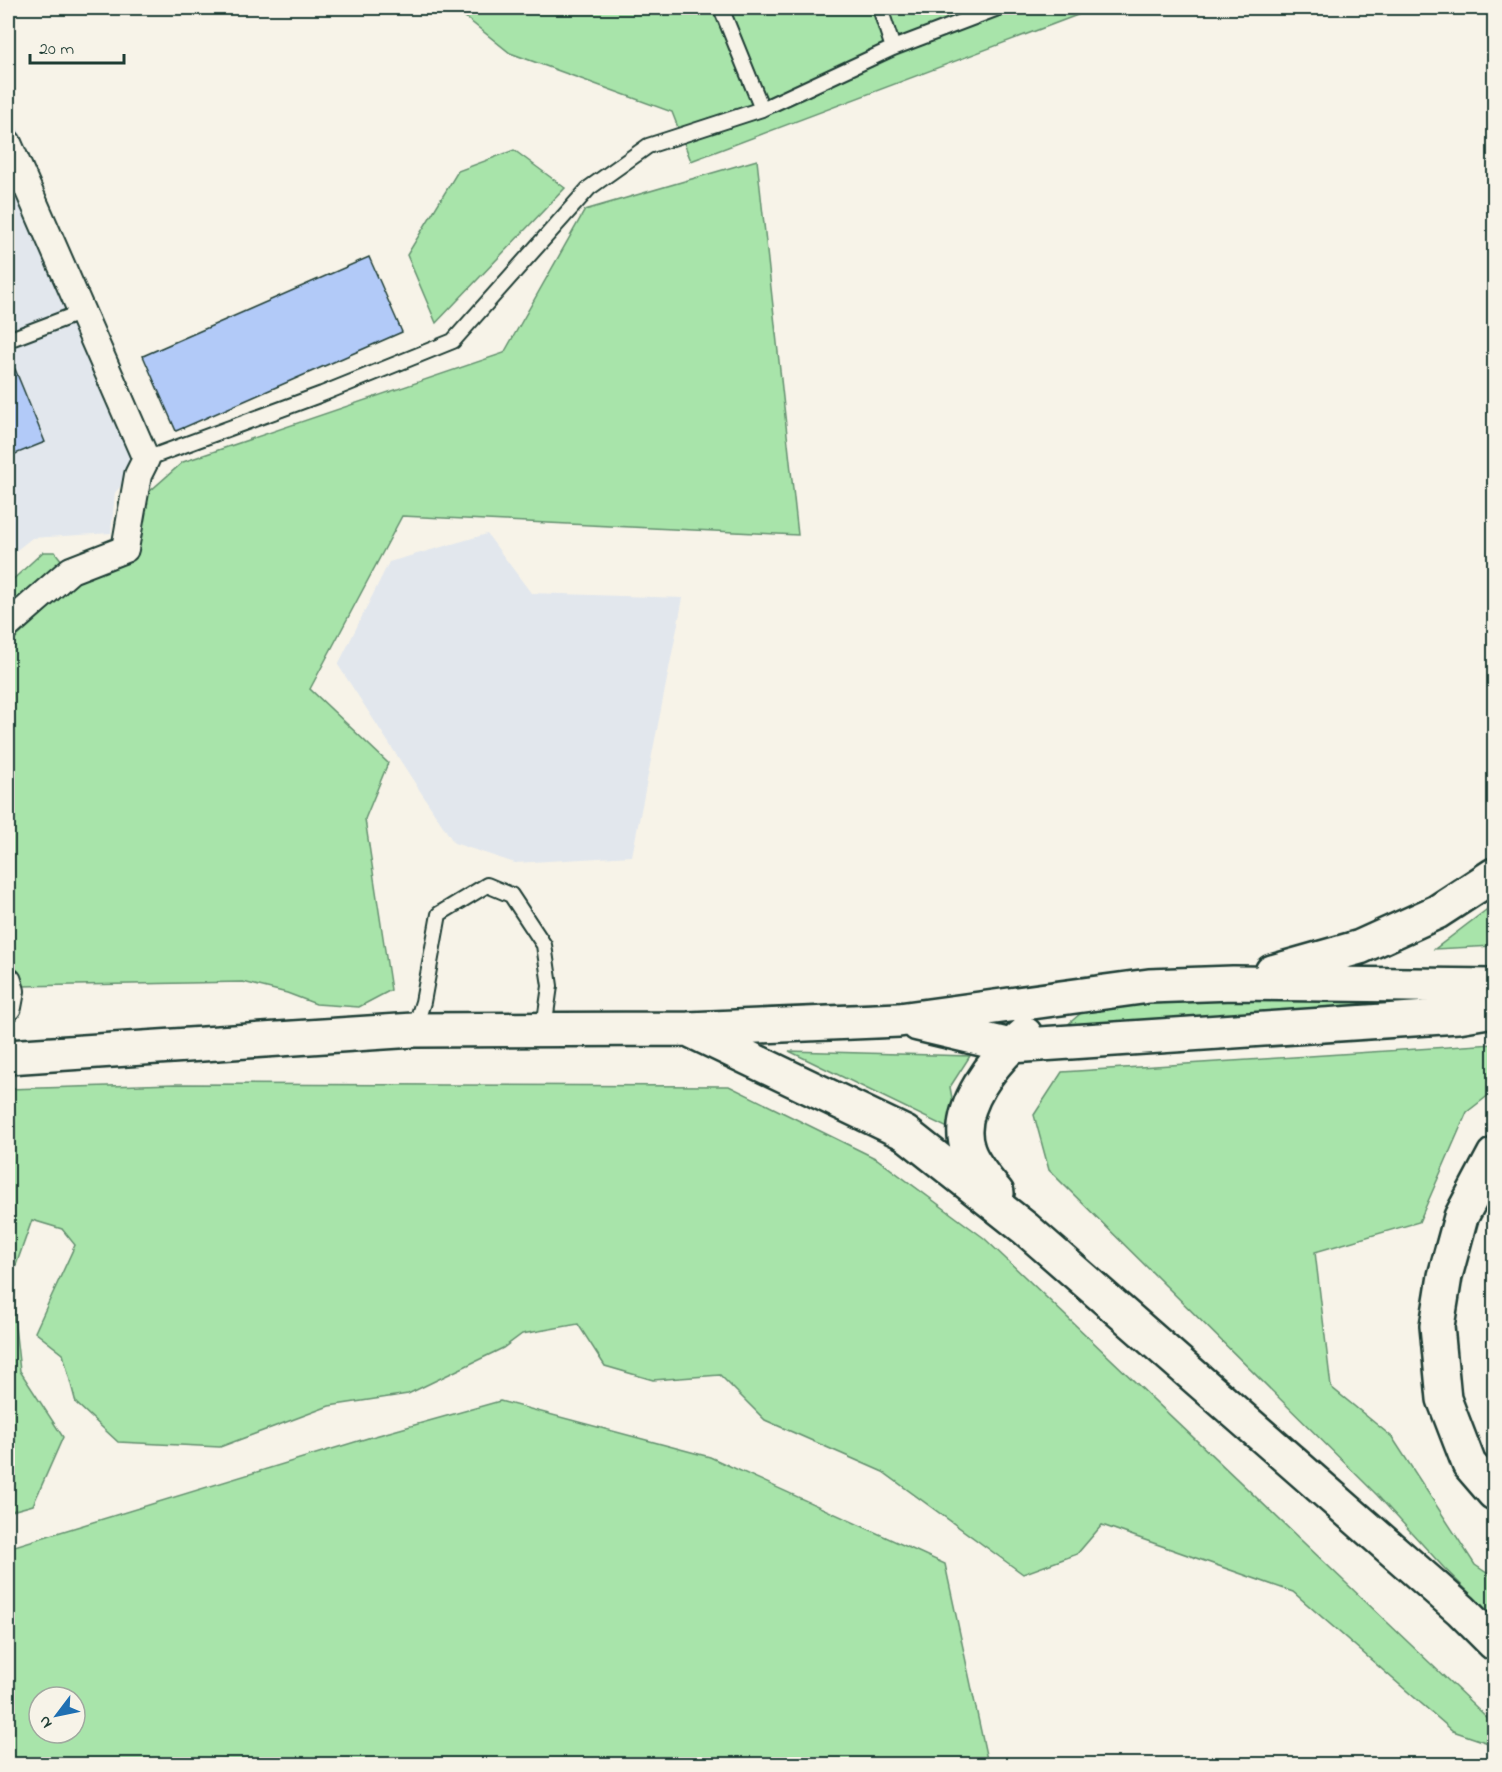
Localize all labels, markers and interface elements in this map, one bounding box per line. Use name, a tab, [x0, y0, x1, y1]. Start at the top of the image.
scale bar	[30, 27, 124, 65]
text: 20 m	[39, 37, 74, 63]
north arrow	[27, 1685, 87, 1745]
text: N	[33, 1711, 59, 1733]

